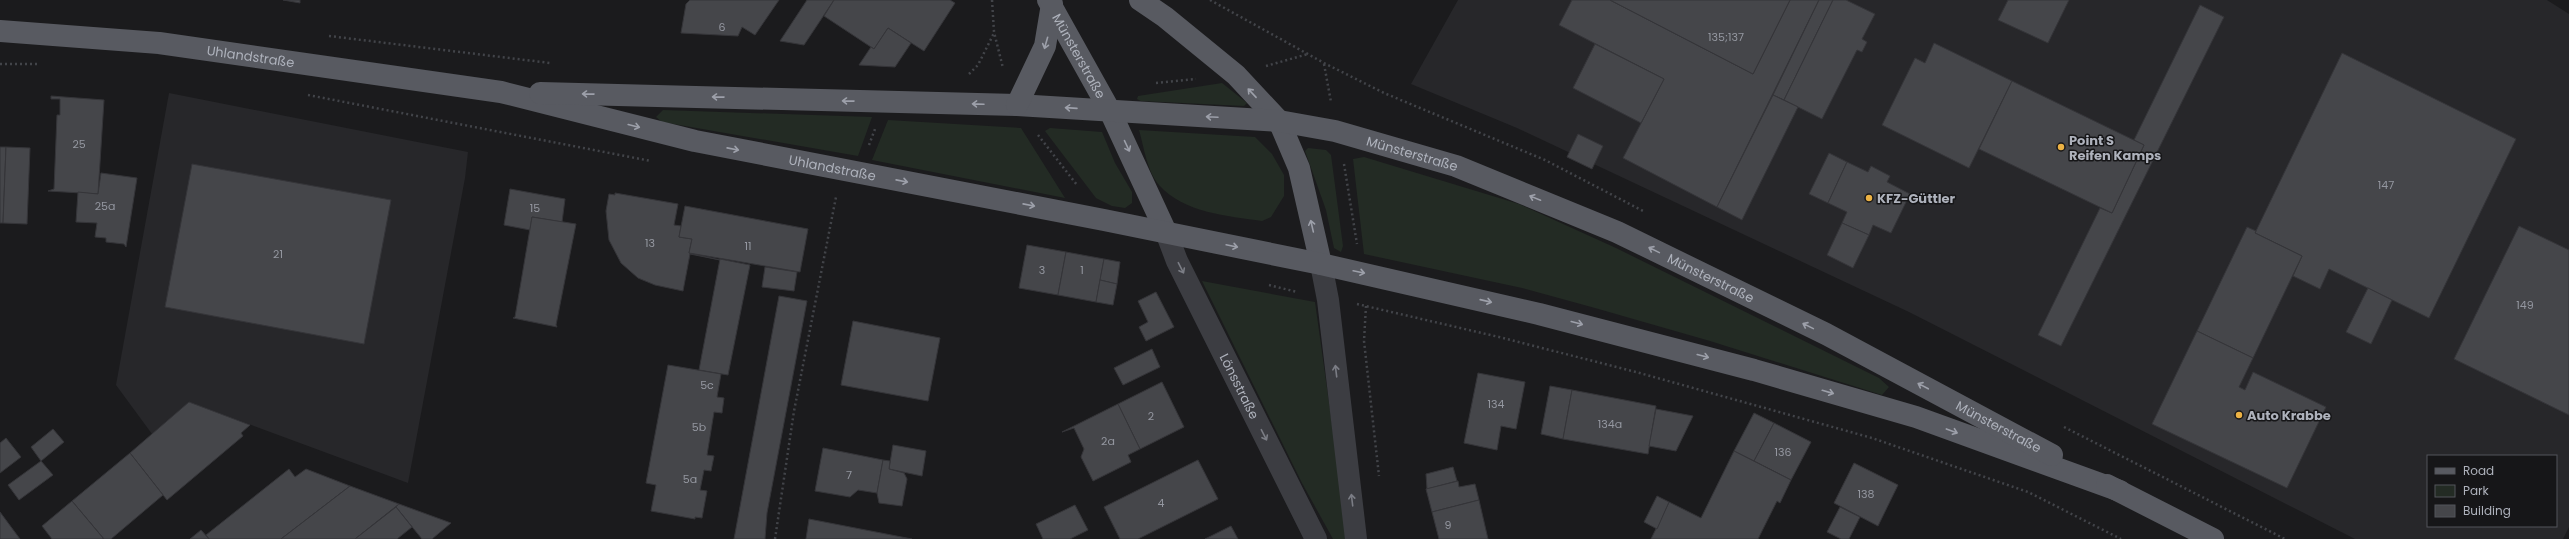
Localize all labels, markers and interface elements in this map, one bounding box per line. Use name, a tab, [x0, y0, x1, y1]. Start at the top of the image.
street label: Münsterstraße	[1047, 10, 1110, 102]
house number: 6	[719, 19, 726, 35]
house number: 135;137	[1708, 29, 1744, 45]
one-way arrow	[1041, 36, 1049, 49]
street label: Uhlandstraße	[205, 41, 296, 72]
one-way arrow	[1248, 87, 1257, 98]
one-way arrow	[582, 90, 595, 98]
one-way arrow	[712, 94, 725, 101]
one-way arrow	[842, 97, 855, 104]
one-way arrow	[972, 100, 985, 108]
one-way arrow	[1065, 105, 1078, 112]
one-way arrow	[1206, 114, 1219, 121]
one-way arrow	[627, 123, 640, 130]
place label: Point S Reifen Kamps	[2069, 131, 2161, 165]
street label: Münsterstraße	[1364, 132, 1460, 176]
house number: 25	[72, 136, 86, 152]
one-way arrow	[1124, 140, 1131, 152]
marker: Point S Reifen Kamps	[2056, 142, 2066, 152]
one-way arrow	[726, 145, 739, 153]
street label: Uhlandstraße	[787, 150, 877, 186]
one-way arrow	[895, 177, 908, 185]
house number: 147	[2378, 177, 2394, 193]
place label: KFZ-Güttler	[1877, 189, 1956, 208]
marker: KFZ-Güttler	[1864, 193, 1874, 203]
one-way arrow	[1529, 194, 1541, 202]
house number: 25a	[95, 198, 115, 214]
house number: 15	[530, 200, 540, 216]
one-way arrow	[1023, 202, 1036, 210]
one-way arrow	[1308, 220, 1316, 233]
house number: 13	[645, 235, 655, 251]
house number: 11	[744, 238, 752, 254]
one-way arrow	[1225, 242, 1238, 250]
house number: 21	[273, 246, 283, 262]
one-way arrow	[1648, 246, 1660, 253]
street label: Münsterstraße	[1664, 249, 1757, 308]
house number: 3	[1039, 262, 1045, 278]
house number: 1	[1080, 262, 1084, 278]
one-way arrow	[1178, 262, 1185, 274]
one-way arrow	[1352, 269, 1365, 277]
house number: 149	[2516, 297, 2534, 313]
one-way arrow	[1479, 298, 1492, 306]
one-way arrow	[1570, 320, 1583, 328]
one-way arrow	[1803, 321, 1815, 329]
street label: Lönsstraße	[1215, 350, 1264, 423]
one-way arrow	[1696, 353, 1709, 361]
one-way arrow	[1332, 365, 1340, 378]
house number: 5c	[700, 377, 714, 393]
one-way arrow	[1917, 382, 1929, 389]
one-way arrow	[1821, 389, 1834, 396]
house number: 134	[1488, 396, 1505, 412]
street label: Münsterstraße	[1952, 396, 2045, 458]
place label: Auto Krabbe	[2247, 406, 2331, 425]
house number: 2	[1148, 408, 1154, 424]
marker: Auto Krabbe	[2234, 410, 2244, 420]
house number: 134a	[1598, 416, 1622, 432]
house number: 5b	[692, 419, 706, 435]
one-way arrow	[1946, 427, 1958, 435]
one-way arrow	[1261, 429, 1268, 441]
house number: 2a	[1101, 433, 1115, 449]
house number: 136	[1775, 444, 1792, 460]
legend	[2427, 455, 2557, 527]
text: Road	[2463, 462, 2494, 479]
house number: 7	[846, 467, 852, 483]
house number: 5a	[683, 471, 697, 487]
text: Park	[2463, 482, 2490, 499]
house number: 138	[1858, 486, 1875, 502]
one-way arrow	[1348, 494, 1355, 507]
house number: 4	[1158, 495, 1165, 511]
text: Building	[2463, 502, 2511, 519]
house number: 9	[1445, 517, 1452, 533]

